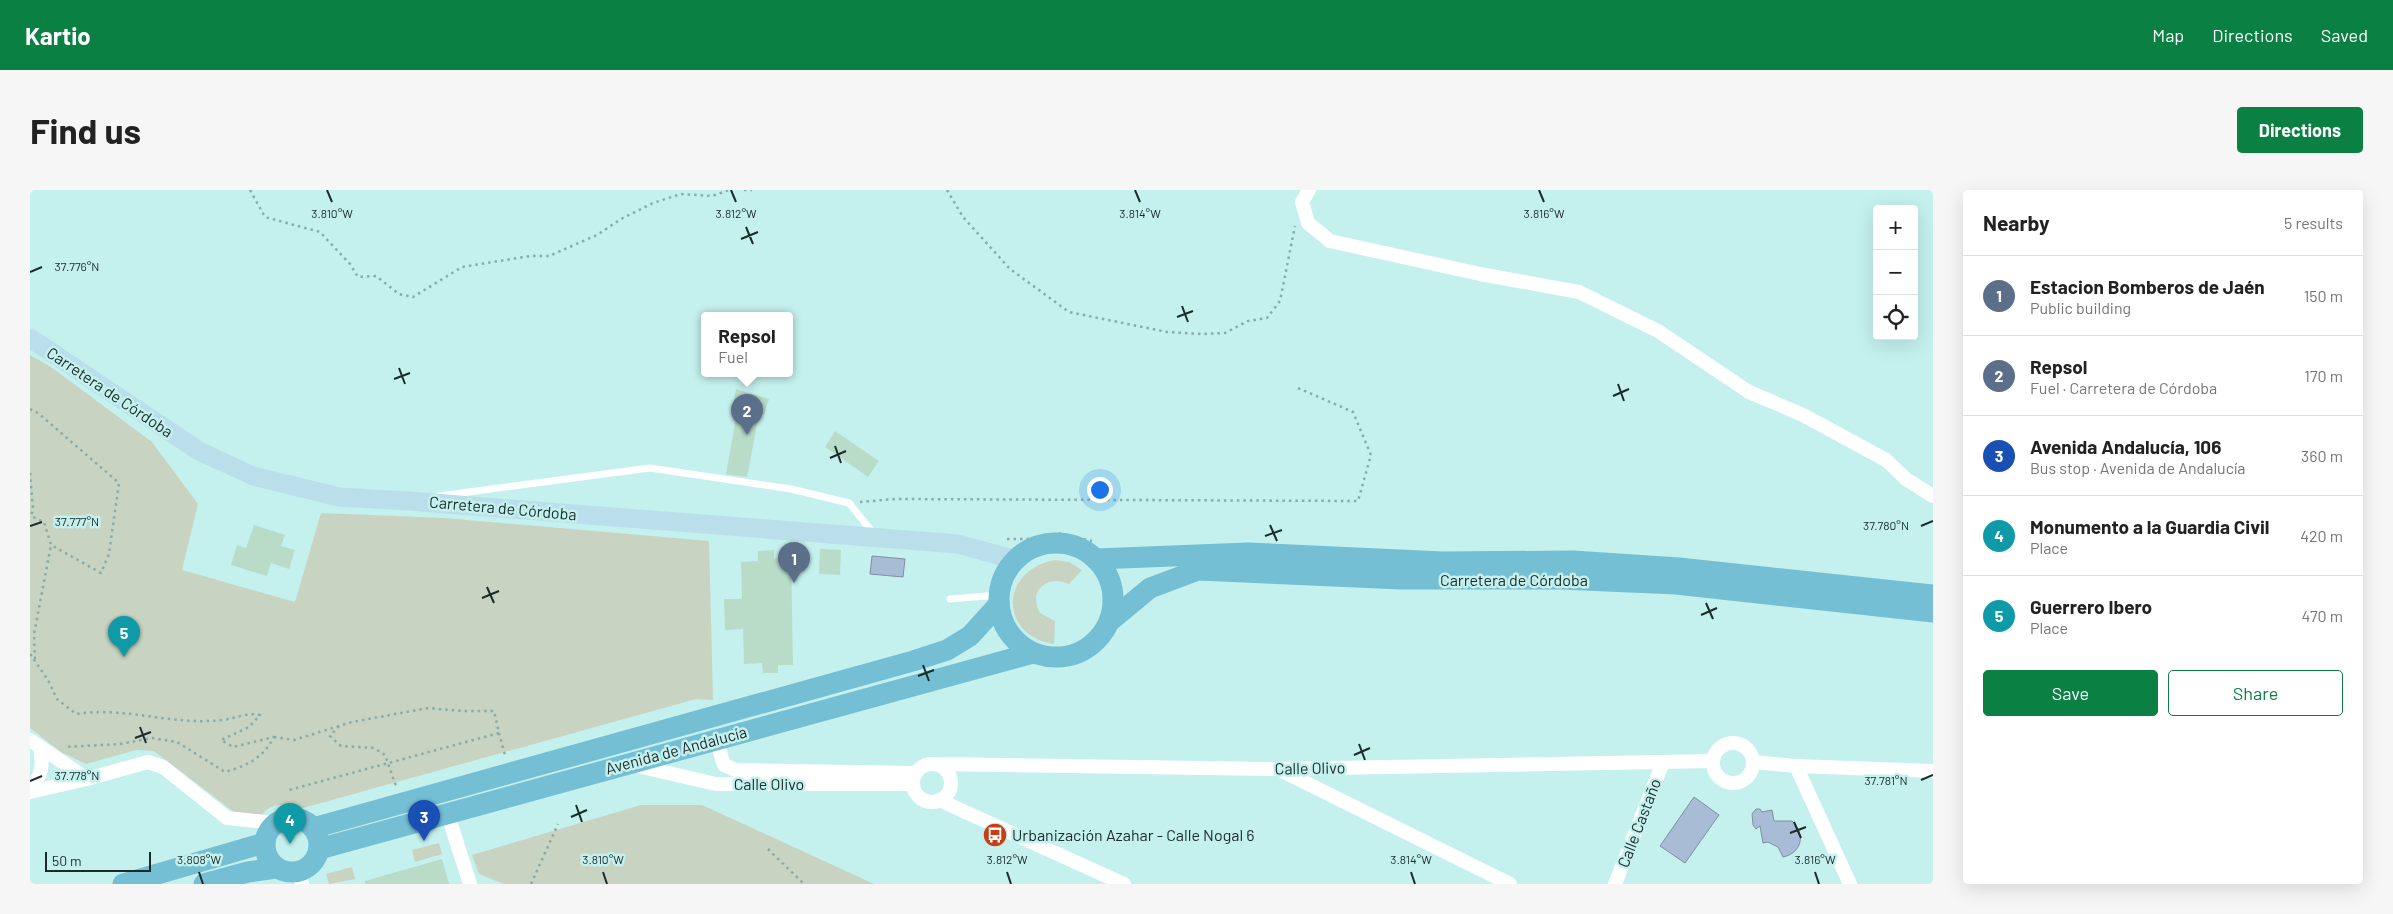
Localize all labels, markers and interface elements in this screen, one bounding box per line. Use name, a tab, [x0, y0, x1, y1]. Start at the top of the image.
text: Kartio	[25, 21, 91, 50]
text: Map	[2152, 24, 2184, 46]
text: Directions	[2212, 24, 2293, 46]
text: Saved	[2321, 24, 2368, 46]
button: Directions	[2237, 107, 2363, 153]
text: Find us	[30, 109, 141, 151]
map controls	[1873, 205, 1918, 340]
button: +	[1873, 205, 1918, 250]
text: 3.810°W	[311, 206, 353, 220]
text: 3.812°W	[715, 206, 757, 220]
text: 3.814°W	[1119, 206, 1161, 220]
text: 3.816°W	[1524, 206, 1565, 220]
text: Nearby	[1983, 210, 2049, 235]
text: 5 results	[2284, 213, 2343, 232]
button: −	[1873, 250, 1918, 295]
text: 37.776°N	[55, 259, 99, 273]
text: Estacion Bomberos de Jaén	[2030, 275, 2265, 298]
text: 1	[1996, 286, 2002, 305]
text: 150 m	[2304, 286, 2343, 305]
button: locate	[1873, 295, 1918, 340]
text: Public building	[2030, 298, 2131, 317]
popup	[701, 312, 793, 377]
text: Repsol	[718, 324, 776, 347]
street label: Carretera de Córdoba	[44, 342, 177, 441]
text: Fuel	[718, 347, 748, 366]
text: Repsol	[2030, 355, 2087, 378]
text: 2	[1995, 366, 2003, 385]
text: 170 m	[2304, 366, 2343, 385]
text: Fuel · Carretera de Córdoba	[2030, 378, 2217, 397]
pin: 2	[731, 394, 763, 435]
text: Avenida Andalucía, 106	[2030, 435, 2221, 458]
text: 3	[1995, 446, 2003, 465]
text: 360 m	[2301, 446, 2343, 465]
text: Bus stop · Avenida de Andalucía	[2030, 458, 2246, 477]
your location	[1087, 477, 1113, 503]
street label: Carretera de Córdoba	[429, 492, 578, 523]
text: 37.777°N	[55, 514, 99, 528]
text: Monumento a la Guardia Civil	[2030, 515, 2270, 538]
text: 37.780°N	[1863, 518, 1909, 532]
text: 4	[1994, 526, 2004, 545]
text: 420 m	[2300, 526, 2343, 545]
text: Place	[2030, 538, 2068, 557]
pin: 1	[778, 542, 810, 583]
street label: Carretera de Córdoba	[1440, 570, 1588, 589]
text: Guerrero Ibero	[2030, 595, 2152, 618]
text: 5	[1995, 606, 2003, 625]
text: 470 m	[2302, 606, 2343, 625]
pin: 5	[108, 616, 140, 657]
text: Place	[2030, 618, 2068, 637]
button: Save	[1983, 670, 2158, 716]
button: Share	[2168, 670, 2343, 716]
street label: Avenida de Andalucía	[603, 721, 749, 778]
street label: Calle Olivo	[1275, 757, 1345, 778]
text: 37.778°N	[55, 768, 99, 782]
text: 37.781°N	[1864, 773, 1908, 787]
street label: Calle Olivo	[734, 774, 804, 793]
street label: Calle Castaño	[1613, 776, 1664, 870]
pin: 3	[408, 800, 440, 841]
pin: 4	[274, 803, 306, 844]
bus stop icon: Urbanización Azahar - Calle Nogal 6	[982, 822, 1008, 848]
place label: Urbanización Azahar - Calle Nogal 6	[1012, 825, 1255, 844]
scale bar	[45, 849, 151, 872]
text: 50 m	[52, 852, 81, 869]
text: 3.808°W	[177, 852, 221, 866]
text: 3.810°W	[582, 852, 624, 866]
text: 3.812°W	[986, 852, 1028, 866]
text: 3.814°W	[1390, 852, 1432, 866]
text: 3.816°W	[1795, 852, 1836, 866]

